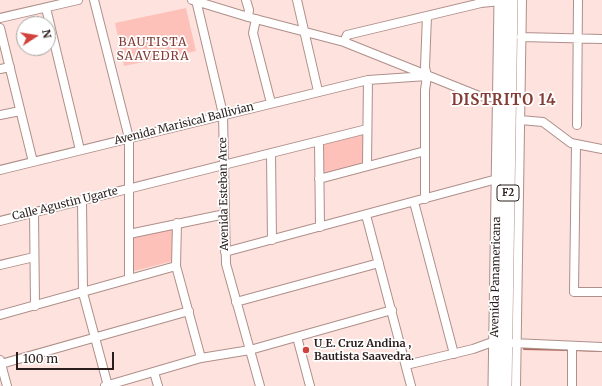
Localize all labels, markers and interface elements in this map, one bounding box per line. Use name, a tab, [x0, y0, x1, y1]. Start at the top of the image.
north arrow	[16, 16, 56, 56]
text: N	[39, 28, 55, 39]
district label: BAUTISTA SAAVEDRA	[116, 36, 190, 64]
district label: DISTRITO 14	[451, 92, 557, 110]
street label: Avenida Marisical Ballivian	[113, 100, 255, 148]
street label: Avenida Esteban Arce	[216, 137, 232, 251]
street label: Calle Agustin Ugarte	[11, 185, 119, 223]
road number: F2	[497, 185, 519, 201]
street label: Avenida Panamericana	[488, 217, 504, 337]
place label: U_E. Cruz Andina , Bautista Saavedra.	[314, 337, 414, 363]
scale bar	[18, 344, 116, 370]
marker: U_E. Cruz Andina , Bautista Saavedra.	[301, 345, 311, 355]
text: 100 m	[23, 351, 58, 366]

